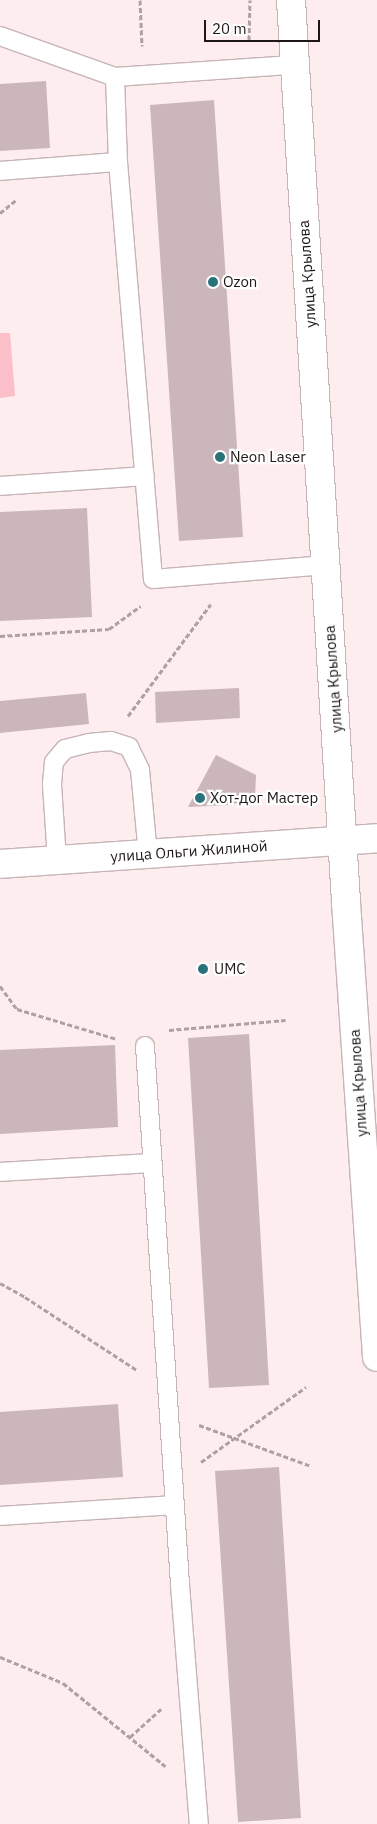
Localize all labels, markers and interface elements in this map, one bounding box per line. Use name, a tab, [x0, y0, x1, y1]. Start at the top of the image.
scale bar	[207, 10, 323, 42]
text: 20 m	[212, 19, 247, 38]
street label: улица Крылова	[294, 220, 320, 328]
place label: Ozon	[223, 273, 257, 291]
marker: Ozon	[207, 276, 219, 288]
place label: Neon Laser	[230, 448, 306, 466]
marker: Neon Laser	[214, 451, 226, 463]
street label: улица Крылова	[320, 625, 346, 733]
place label: Хот-дог Мастер	[210, 789, 318, 807]
marker: Хот-дог Мастер	[194, 792, 206, 804]
street label: улица Ольги Жилиной	[110, 837, 268, 865]
place label: UMC	[214, 960, 246, 978]
marker: UMC	[196, 962, 210, 976]
street label: улица Крылова	[345, 1029, 371, 1137]

